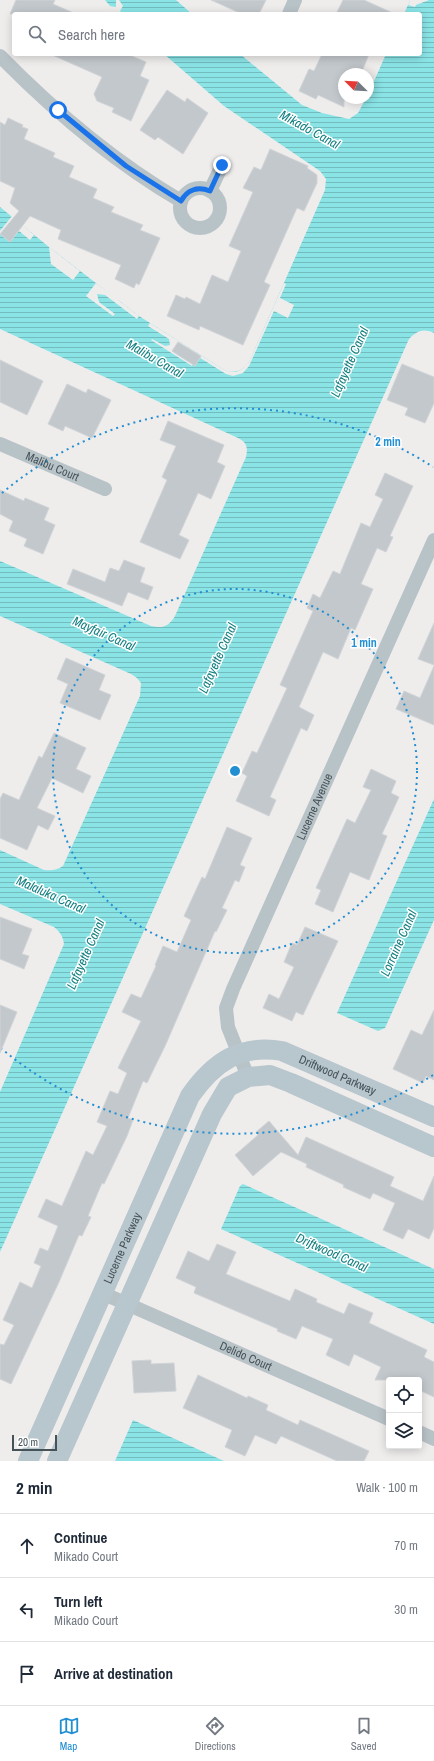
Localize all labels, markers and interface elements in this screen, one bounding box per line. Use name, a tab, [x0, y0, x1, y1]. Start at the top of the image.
search box	[12, 12, 422, 56]
icon: search	[26, 23, 48, 45]
text: Search here	[58, 24, 125, 45]
north arrow	[338, 68, 374, 104]
route start	[49, 101, 67, 119]
water label: Mikado Canal	[277, 106, 343, 153]
route end	[213, 156, 231, 174]
water label: Lafayette Canal	[327, 324, 373, 400]
water label: Malibu Canal	[123, 335, 187, 382]
text: 2 min	[375, 434, 401, 450]
street label: Malibu Court	[23, 448, 82, 485]
water label: Mayfair Canal	[70, 612, 138, 655]
water label: Lafayette Canal	[195, 620, 241, 696]
text: 1 min	[351, 635, 377, 651]
centre of rings	[228, 764, 242, 778]
street label: Lucerne Avenue	[293, 771, 336, 842]
water label: Malaluka Canal	[14, 872, 88, 917]
water label: Lorraine Canal	[376, 907, 421, 979]
water label: Lafayette Canal	[63, 916, 109, 992]
street label: Driftwood Parkway	[296, 1051, 379, 1099]
street label: Lucerne Parkway	[100, 1210, 145, 1286]
water label: Driftwood Canal	[293, 1229, 371, 1276]
street label: Delido Court	[217, 1338, 275, 1375]
map controls	[386, 1377, 422, 1449]
button: locate	[386, 1377, 422, 1413]
button: layers	[386, 1413, 422, 1449]
scale bar	[12, 1433, 57, 1452]
text: 20 m	[18, 1435, 38, 1449]
text: 2 min	[16, 1476, 52, 1499]
text: Walk · 100 m	[356, 1479, 418, 1496]
text: Continue	[54, 1527, 107, 1548]
icon: ahead	[16, 1535, 38, 1557]
text: 70 m	[394, 1537, 418, 1554]
text: Mikado Court	[54, 1548, 118, 1565]
text: Turn left	[54, 1591, 102, 1612]
icon: left	[16, 1599, 38, 1621]
text: 30 m	[394, 1601, 418, 1618]
text: Mikado Court	[54, 1612, 118, 1629]
icon: arrive	[16, 1663, 38, 1685]
text: Arrive at destination	[54, 1663, 173, 1684]
tab: Map	[58, 1715, 80, 1753]
tab: Directions	[195, 1715, 236, 1753]
tab: Saved	[351, 1715, 376, 1753]

